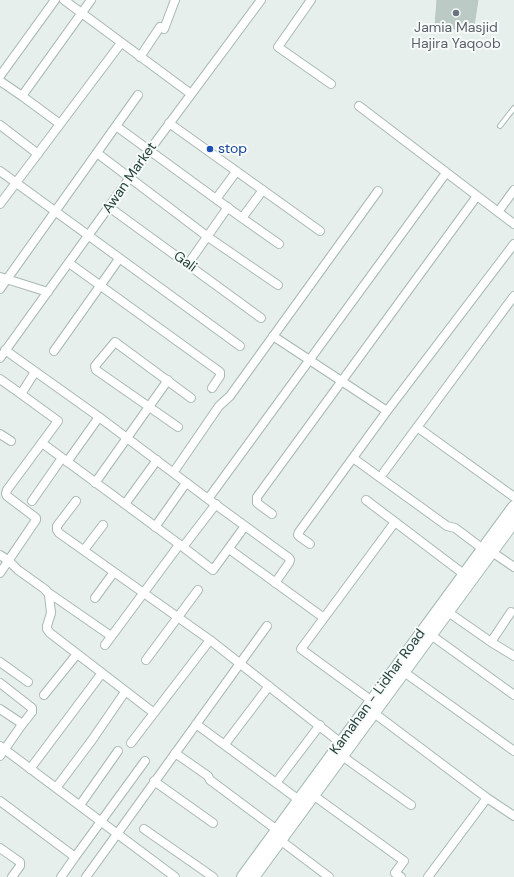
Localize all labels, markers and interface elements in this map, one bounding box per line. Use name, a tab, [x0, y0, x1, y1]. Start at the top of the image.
marker: Jamia Masjid Hajira Yaqoob	[451, 8, 461, 18]
place label: Jamia Masjid Hajira Yaqoob	[411, 20, 501, 52]
street label: Awan Market	[99, 139, 161, 217]
place label: stop	[218, 141, 247, 157]
marker: stop	[205, 144, 215, 154]
street label: Gali	[170, 248, 200, 276]
street label: Kamahan - Lidhar Road	[327, 626, 429, 758]

